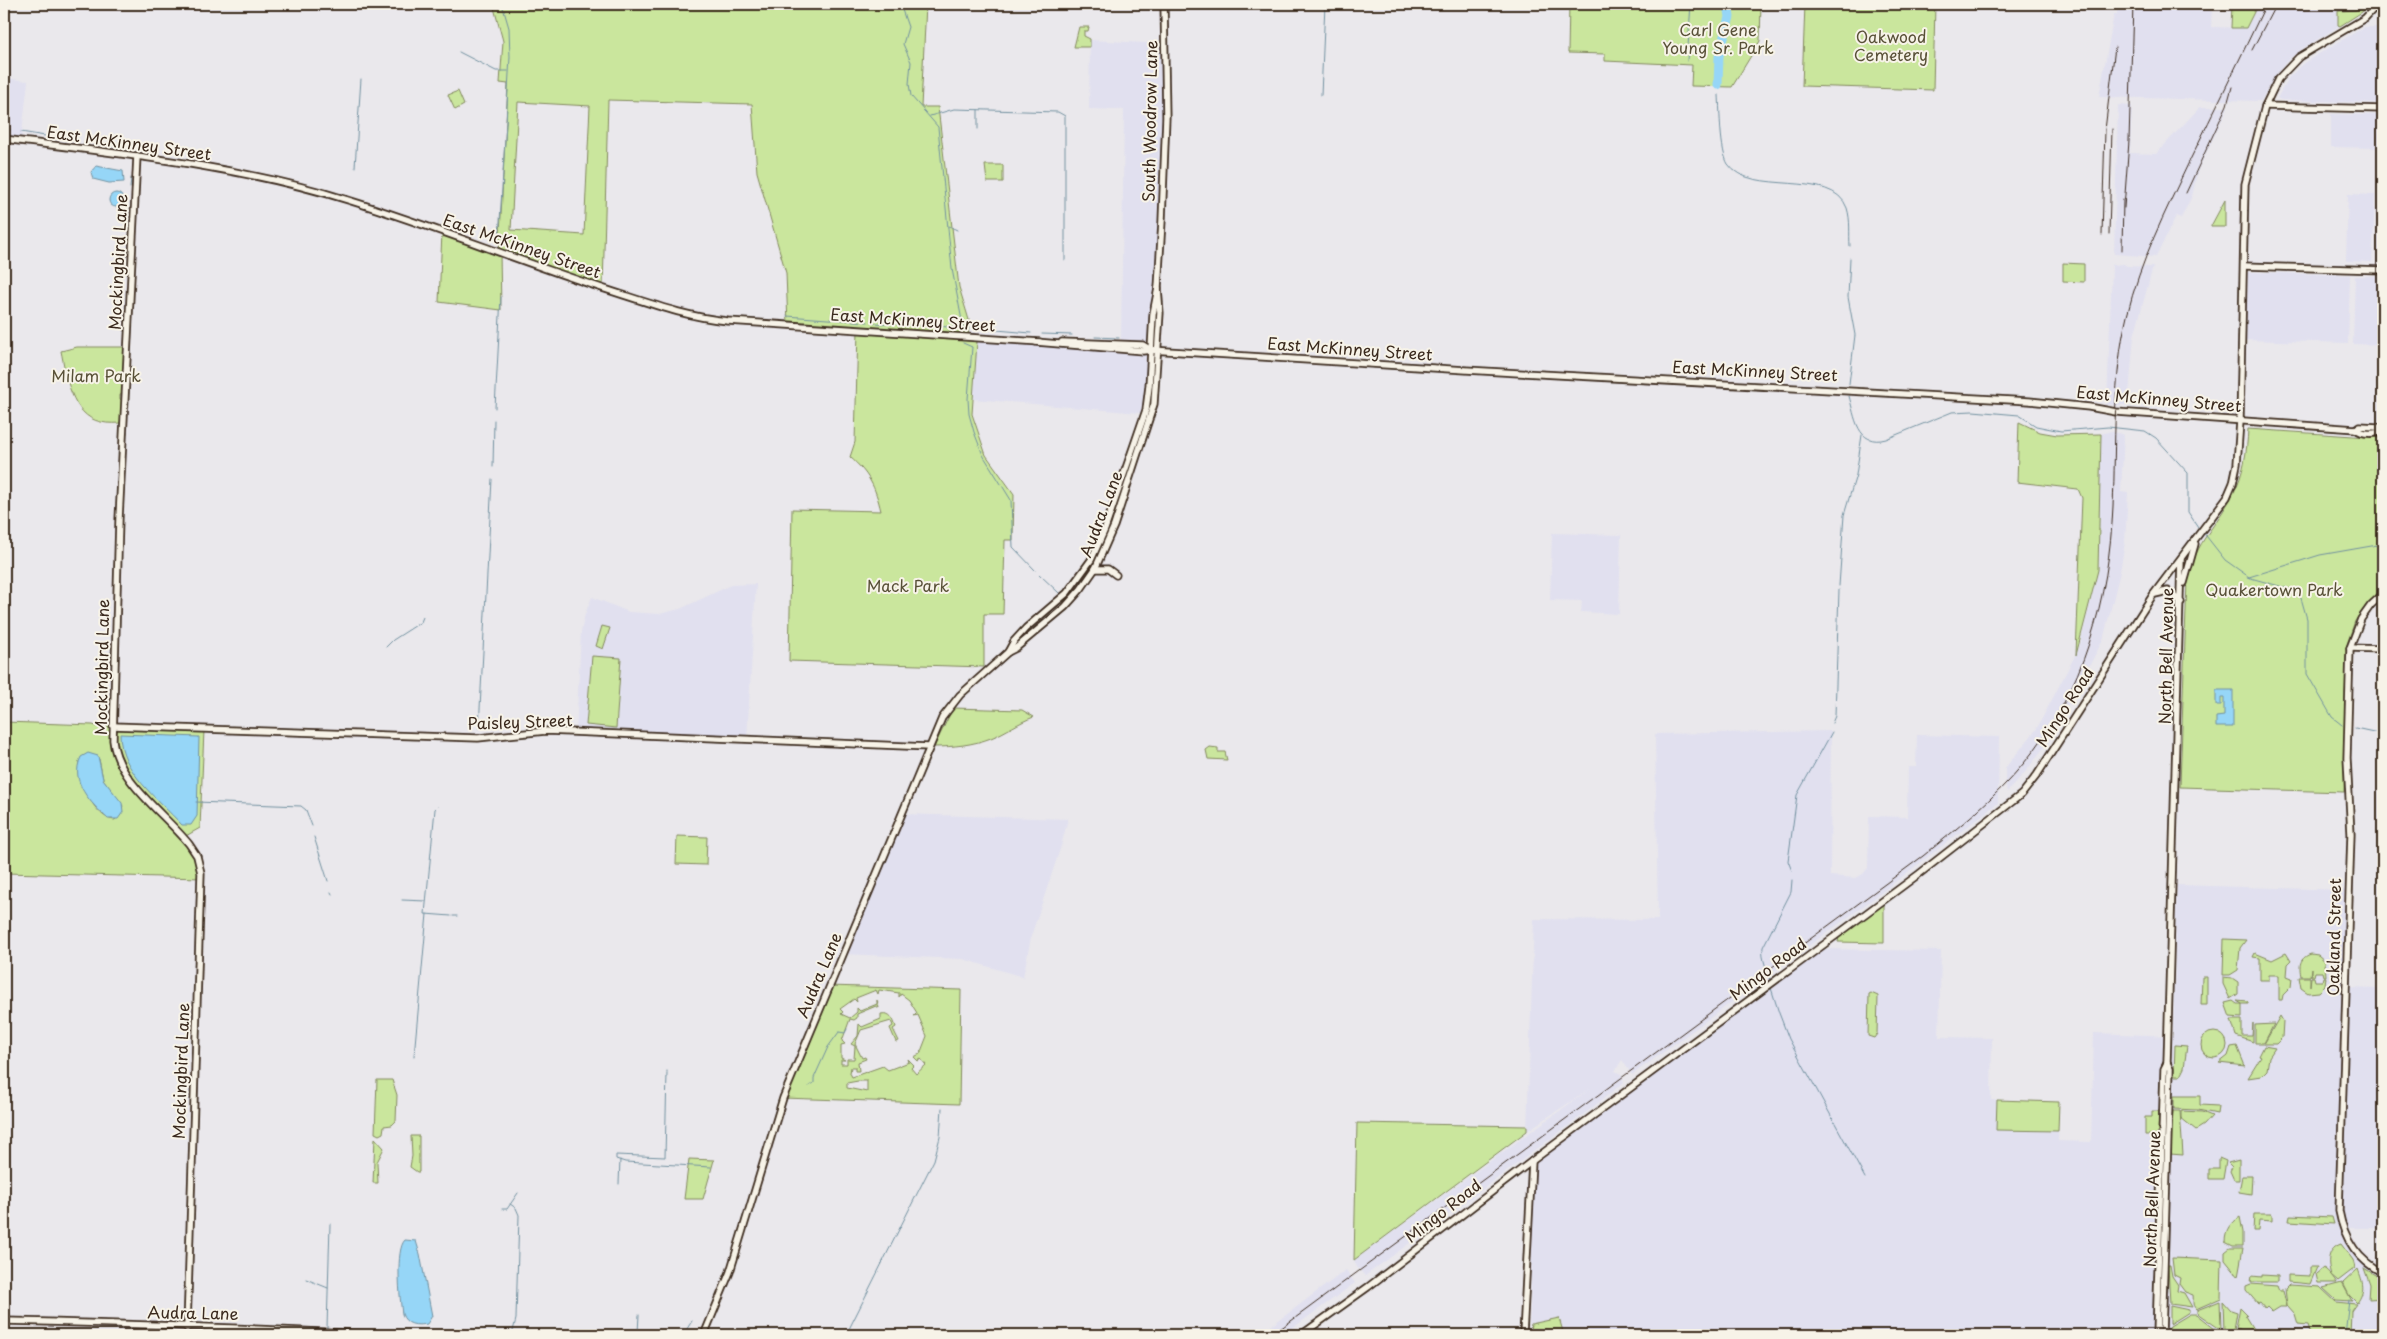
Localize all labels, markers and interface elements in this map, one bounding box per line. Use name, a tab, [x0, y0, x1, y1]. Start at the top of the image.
park label: Carl Gene Young Sr. Park	[1662, 17, 1774, 59]
park label: Oakwood Cemetery	[1854, 24, 1928, 66]
street label: South Woodrow Lane	[1136, 40, 1162, 202]
street label: East McKinney Street	[46, 119, 213, 165]
street label: Mockingbird Lane	[101, 193, 133, 331]
street label: East McKinney Street	[440, 207, 605, 283]
street label: East McKinney Street	[830, 301, 997, 337]
street label: East McKinney Street	[1267, 330, 1434, 366]
street label: East McKinney Street	[1672, 354, 1839, 386]
park label: Milam Park	[51, 363, 141, 387]
street label: East McKinney Street	[2076, 379, 2243, 417]
street label: Audra Lane	[1073, 467, 1128, 561]
park label: Mack Park	[867, 573, 950, 597]
park label: Quakertown Park	[2205, 577, 2343, 601]
street label: North Bell Avenue	[2152, 587, 2178, 724]
street label: Mockingbird Lane	[88, 599, 114, 735]
street label: Mingo Road	[2029, 662, 2099, 751]
street label: Paisley Street	[467, 707, 573, 735]
street label: Oakland Street	[2320, 877, 2346, 996]
street label: Audra Lane	[789, 928, 847, 1021]
street label: Mingo Road	[1724, 931, 1811, 1005]
street label: Mockingbird Lane	[166, 1002, 194, 1139]
street label: North Bell Avenue	[2137, 1130, 2165, 1268]
street label: Mingo Road	[1399, 1173, 1486, 1248]
street label: Audra Lane	[147, 1299, 239, 1325]

